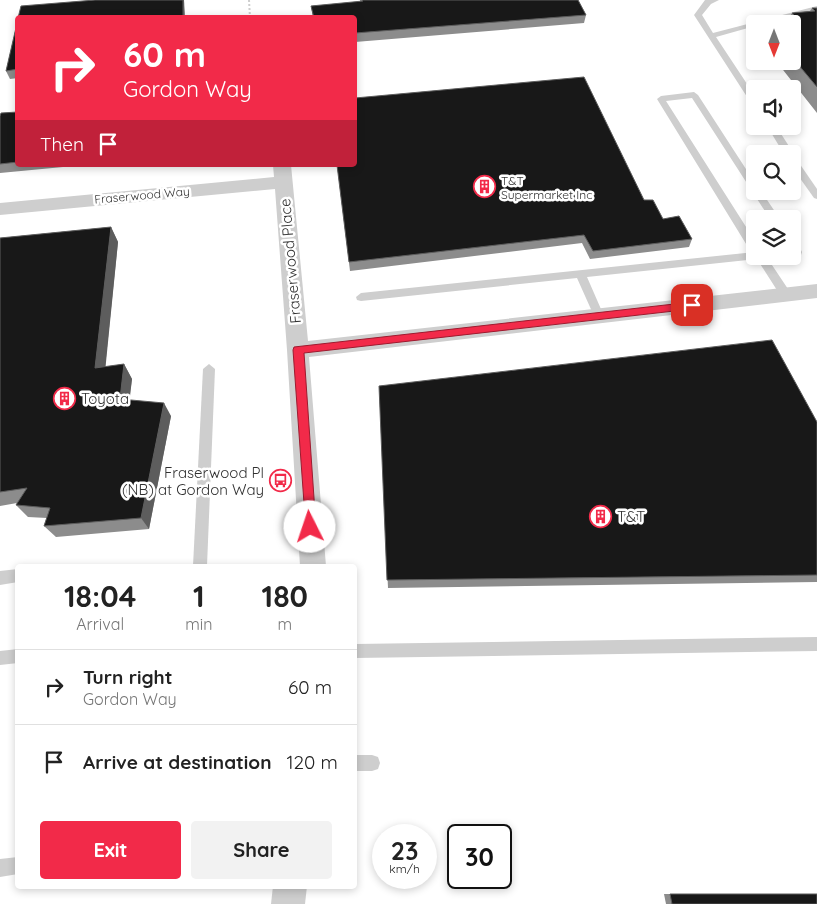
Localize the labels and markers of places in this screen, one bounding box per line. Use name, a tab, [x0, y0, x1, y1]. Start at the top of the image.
place label: T&T Supermarket Inc	[501, 173, 593, 202]
building icon: T&T Supermarket Inc	[473, 175, 497, 199]
pin	[671, 284, 713, 326]
building icon: Toyota	[53, 386, 77, 410]
place label: Toyota	[81, 389, 129, 408]
place label: Fraserwood Pl (NB) at Gordon Way	[122, 463, 264, 499]
bus stop icon: Fraserwood Pl (NB) at Gordon Way	[268, 469, 292, 493]
building icon: T&T	[589, 504, 613, 528]
place label: T&T	[617, 507, 645, 526]

